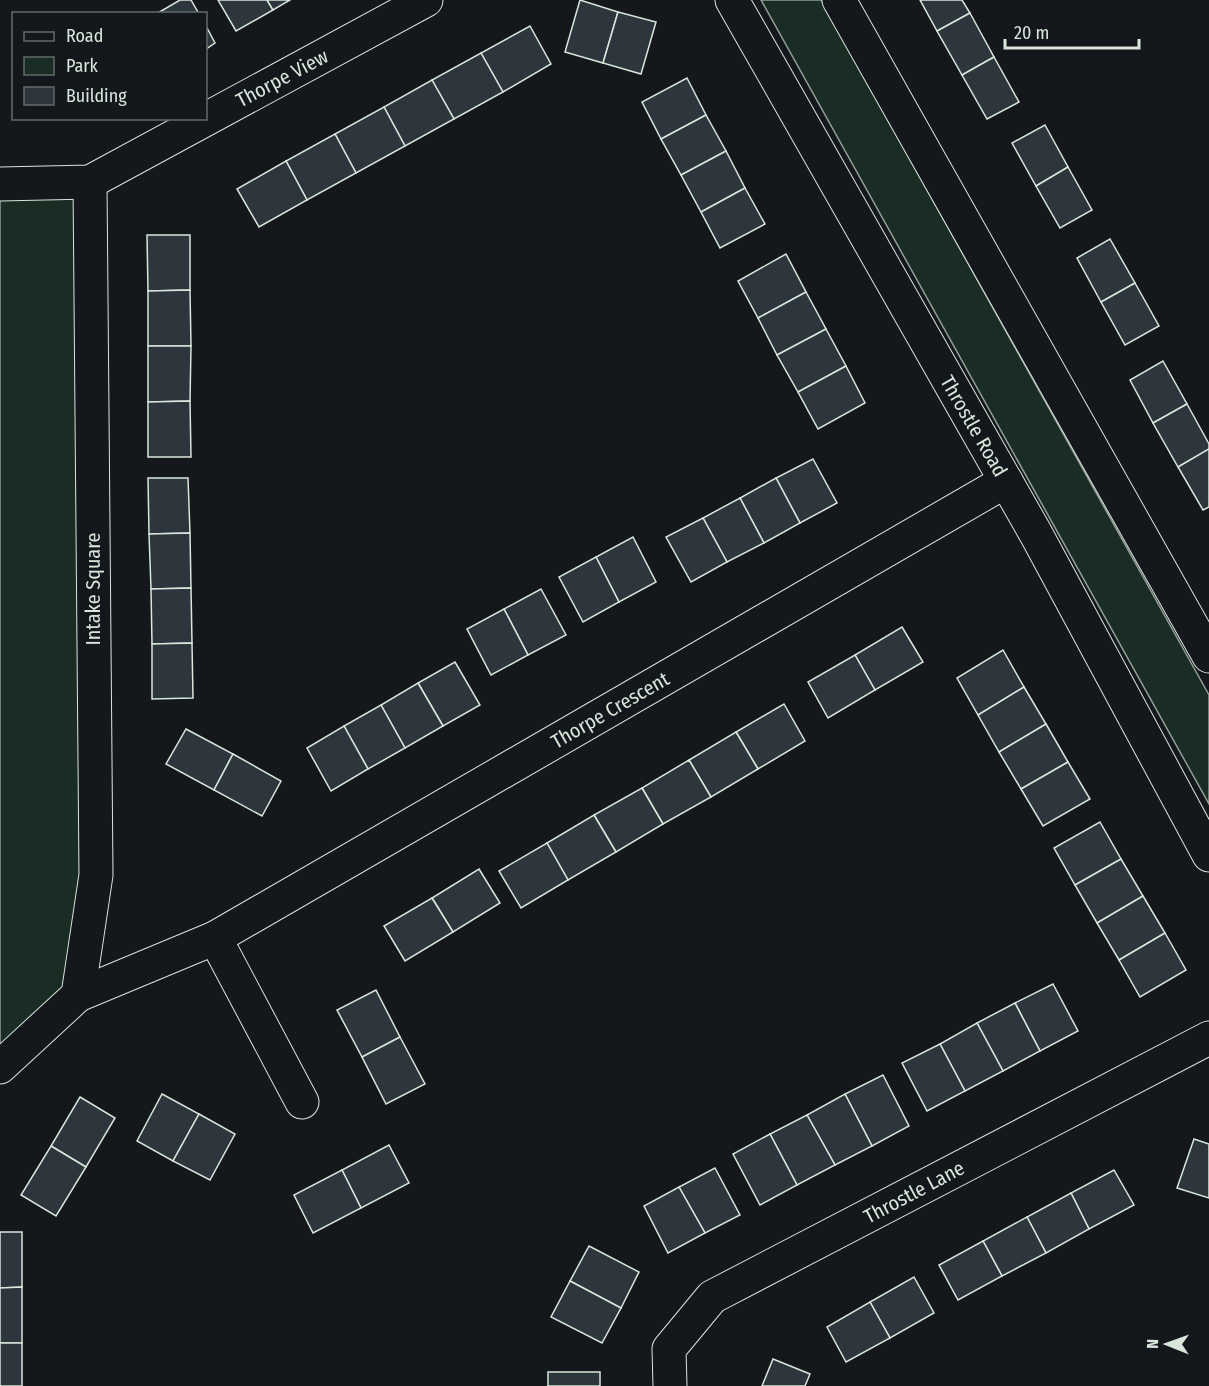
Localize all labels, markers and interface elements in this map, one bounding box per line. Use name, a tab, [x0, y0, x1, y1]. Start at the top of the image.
legend	[12, 12, 207, 120]
scale bar	[1005, 12, 1138, 50]
text: 20 m	[1014, 22, 1049, 44]
text: Road	[66, 25, 103, 47]
street label: Thorpe View	[232, 44, 332, 112]
text: Park	[66, 55, 99, 77]
text: Building	[66, 85, 127, 107]
street label: Throstle Road	[935, 371, 1013, 481]
street label: Intake Square	[81, 533, 105, 645]
street label: Thorpe Crescent	[547, 666, 674, 753]
street label: Throstle Lane	[860, 1156, 968, 1228]
north arrow	[1137, 1314, 1197, 1374]
text: N	[1143, 1339, 1162, 1349]

